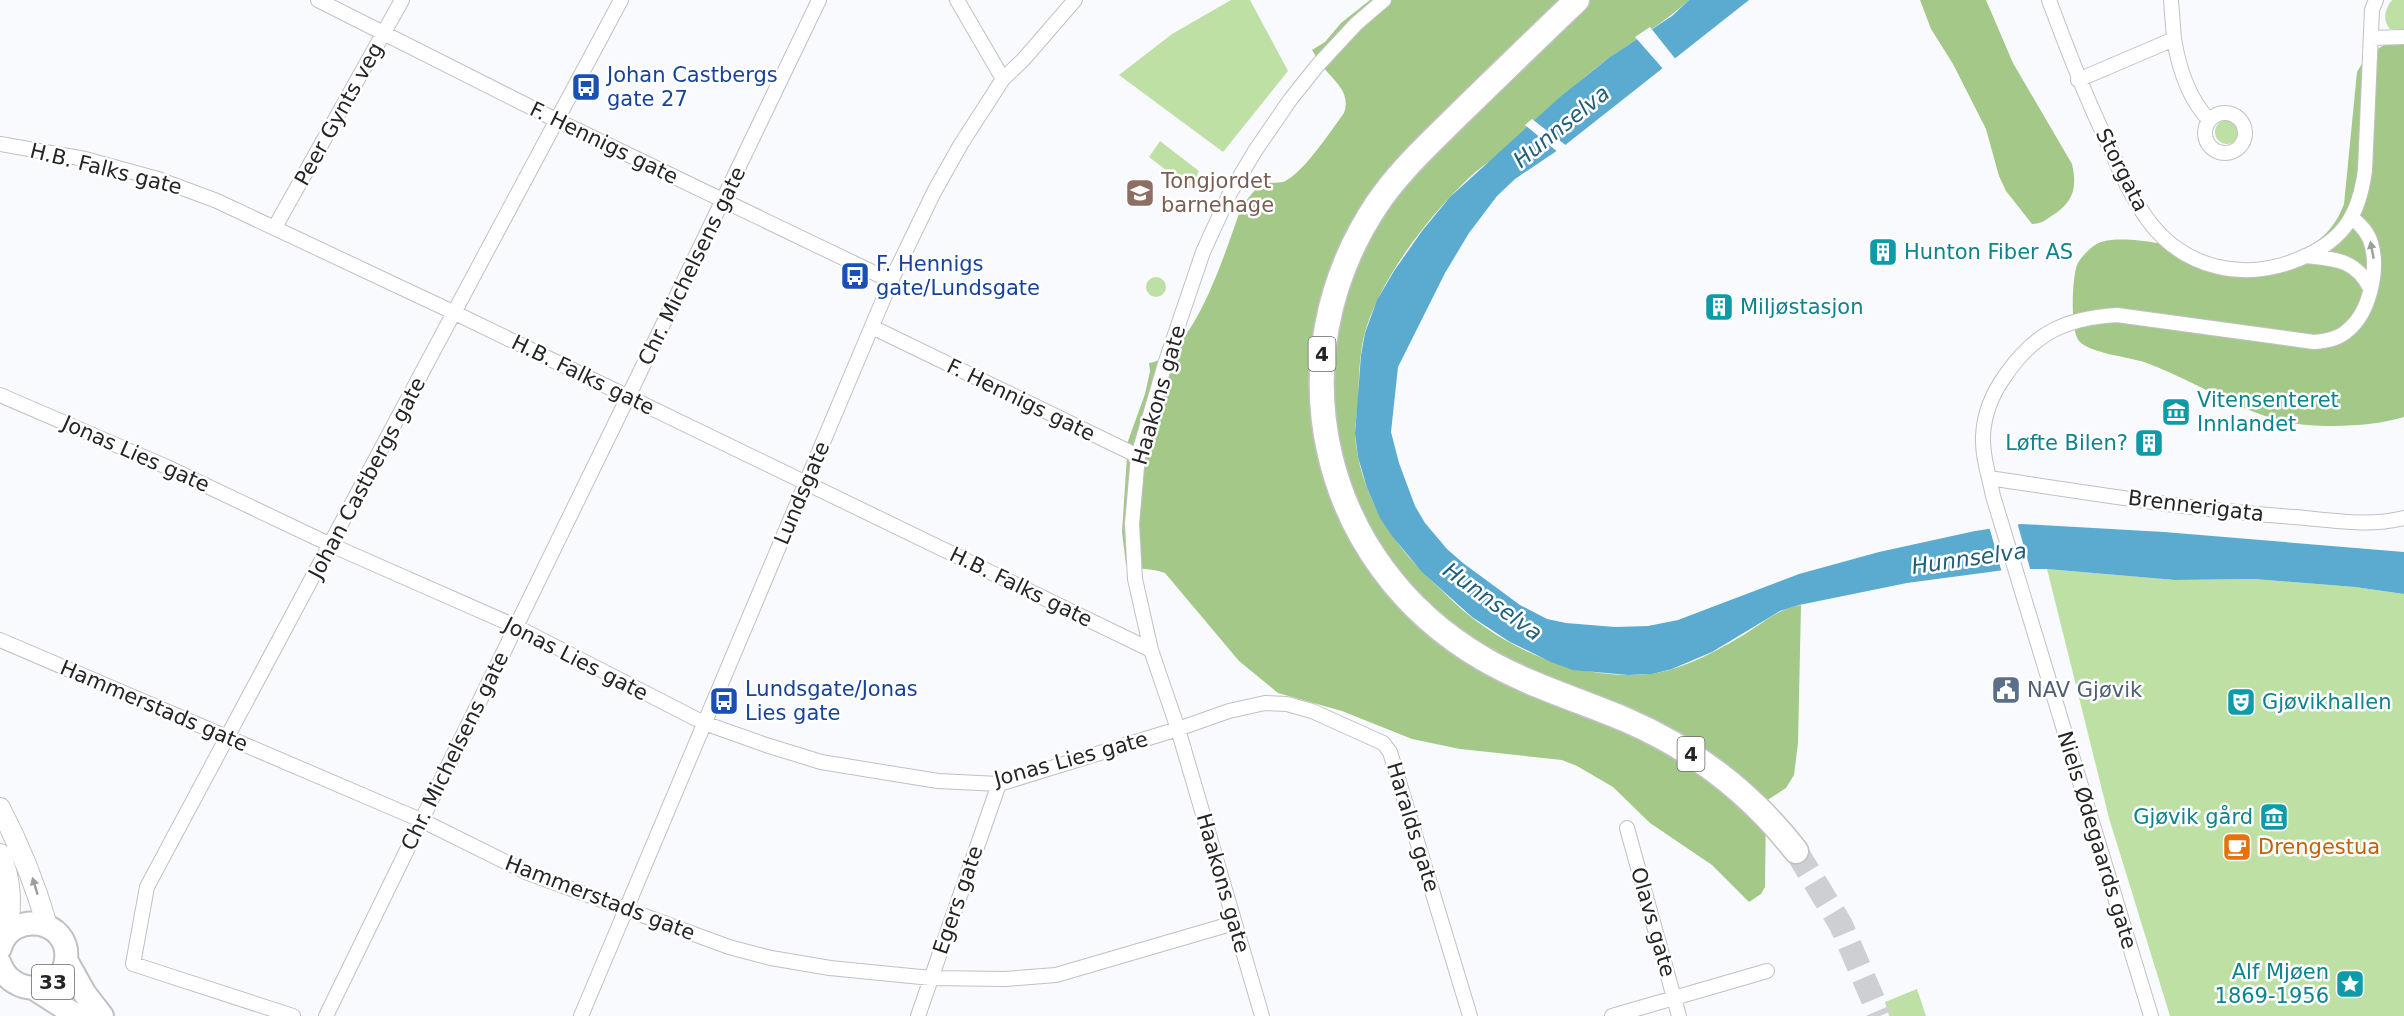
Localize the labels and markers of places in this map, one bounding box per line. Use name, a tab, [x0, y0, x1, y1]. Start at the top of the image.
place label: Johan Castbergs gate 27	[605, 63, 778, 111]
bus stop icon: Johan Castbergs gate 27	[570, 71, 602, 103]
place label: Tongjordet barnehage	[1160, 169, 1274, 217]
school or university icon: Tongjordet barnehage	[1124, 177, 1156, 209]
building icon: Hunton Fiber AS	[1867, 236, 1899, 268]
place label: Hunton Fiber AS	[1904, 240, 2073, 264]
place label: F. Hennigs gate/Lundsgate	[876, 252, 1040, 300]
bus stop icon: F. Hennigs gate/Lundsgate	[839, 260, 871, 292]
building icon: Miljøstasjon	[1703, 291, 1735, 323]
place label: Miljøstasjon	[1740, 295, 1863, 319]
place label: Vitensenteret Innlandet	[2197, 388, 2339, 436]
museum icon: Vitensenteret Innlandet	[2160, 396, 2192, 428]
building icon: Løfte Bilen?	[2133, 427, 2165, 459]
place label: Løfte Bilen?	[2005, 431, 2128, 455]
public building icon: NAV Gjøvik	[1990, 674, 2022, 706]
place label: Lundsgate/Jonas Lies gate	[745, 677, 918, 725]
place label: NAV Gjøvik	[2027, 678, 2143, 702]
bus stop icon: Lundsgate/Jonas Lies gate	[708, 685, 740, 717]
theatre icon: Gjøvikhallen	[2225, 686, 2257, 718]
place label: Gjøvikhallen	[2262, 690, 2391, 714]
museum icon: Gjøvik gård	[2258, 801, 2290, 833]
place label: Gjøvik gård	[2133, 804, 2253, 829]
cafe icon: Drengestua	[2221, 831, 2253, 863]
place label: Drengestua	[2258, 835, 2380, 859]
place label: Alf Mjøen 1869-1956	[2215, 960, 2329, 1008]
place icon: Alf Mjøen 1869-1956	[2334, 968, 2366, 1000]

